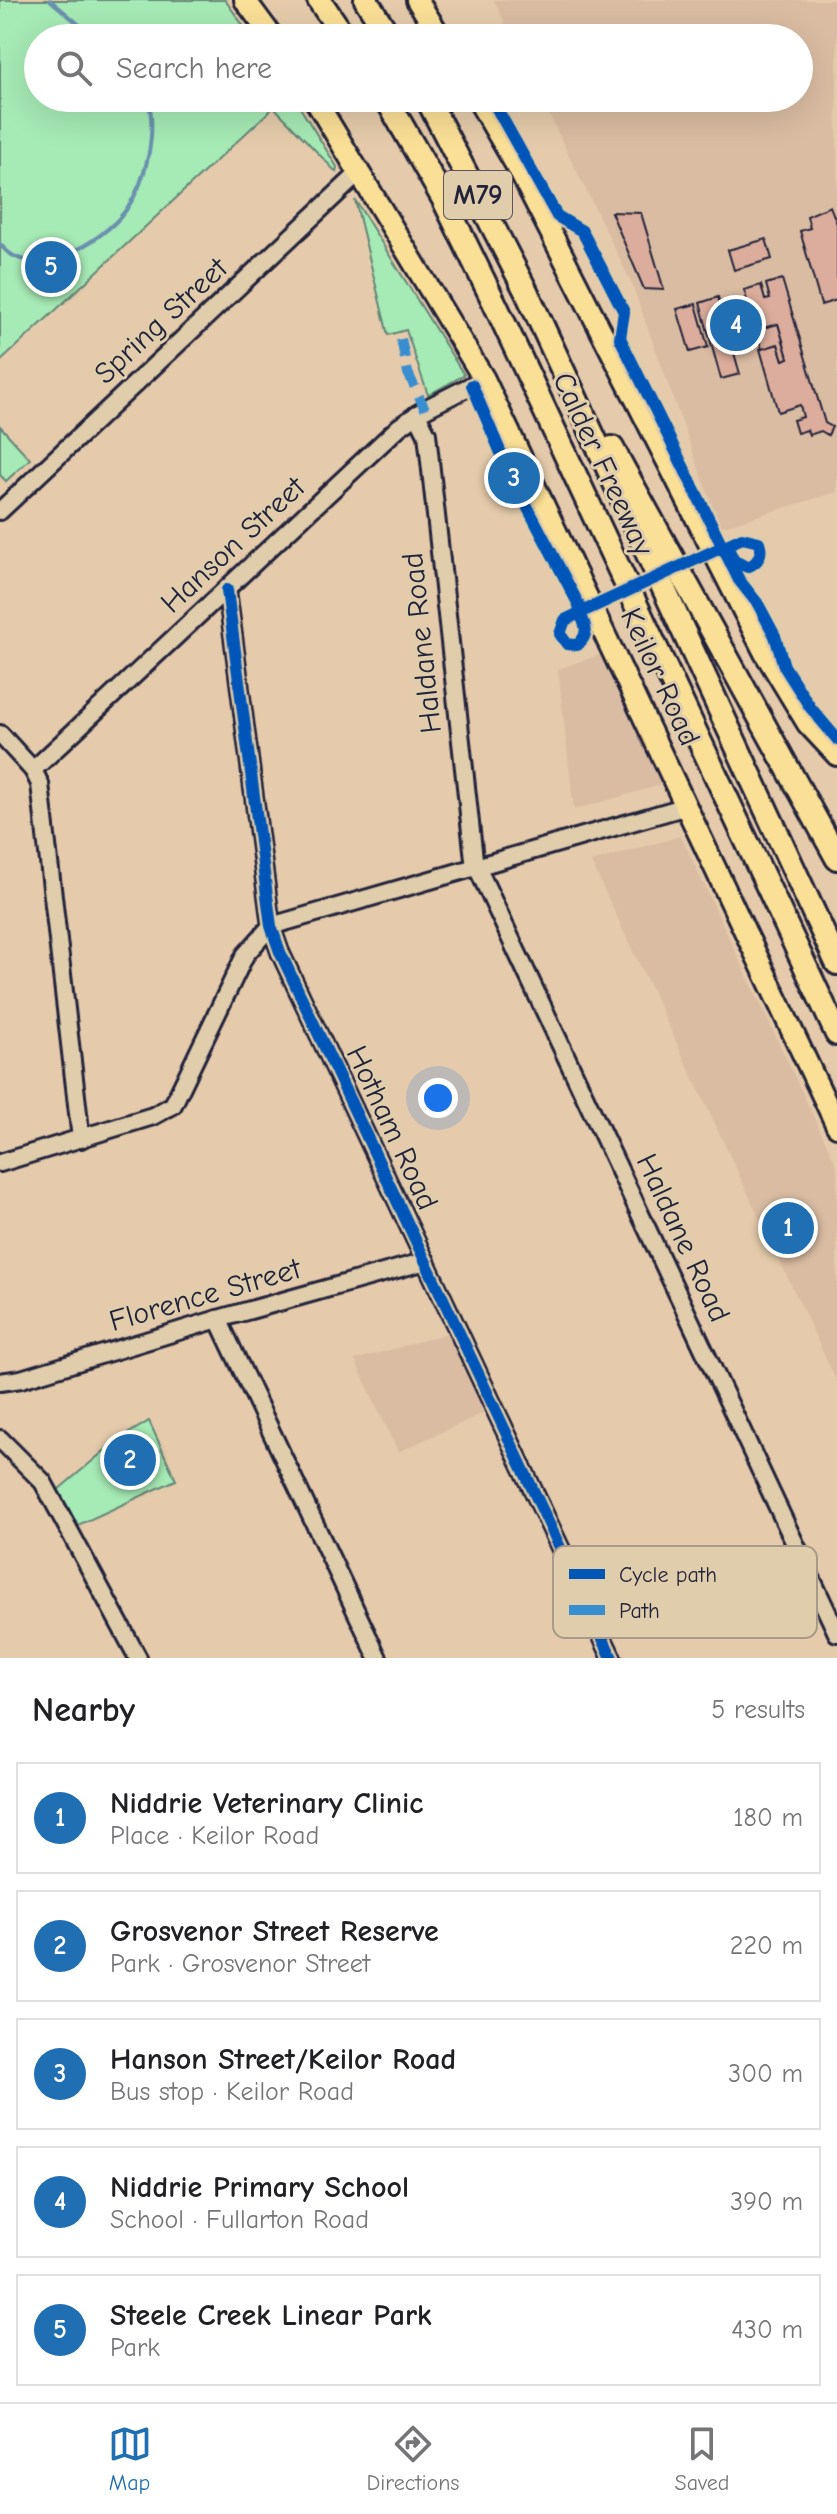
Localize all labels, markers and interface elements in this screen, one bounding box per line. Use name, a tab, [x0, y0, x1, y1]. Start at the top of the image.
search box	[24, 24, 813, 112]
icon: search	[52, 46, 96, 90]
text: Search here	[116, 51, 272, 86]
road number: M79	[444, 171, 512, 219]
pin: 5	[25, 237, 77, 297]
street label: Spring Street	[87, 250, 236, 391]
pin: 4	[710, 295, 762, 355]
street label: Calder Freeway	[545, 367, 661, 562]
pin: 3	[488, 448, 540, 508]
street label: Hanson Street	[154, 469, 313, 620]
street label: Haldane Road	[395, 551, 449, 735]
street label: Keilor Road	[613, 603, 707, 751]
street label: Hotham Road	[339, 1040, 445, 1216]
your location	[418, 1078, 458, 1118]
street label: Haldane Road	[629, 1148, 737, 1328]
pin: 1	[762, 1198, 814, 1258]
street label: Florence Street	[105, 1251, 306, 1339]
pin: 2	[104, 1430, 156, 1490]
legend	[553, 1546, 817, 1638]
text: Cycle path	[619, 1562, 717, 1588]
text: Path	[619, 1598, 660, 1624]
text: Nearby	[32, 1690, 135, 1730]
text: 5 results	[711, 1695, 805, 1725]
text: Niddrie Veterinary Clinic	[110, 1786, 423, 1821]
text: 1	[55, 1803, 65, 1833]
text: 180 m	[733, 1803, 803, 1833]
text: Place · Keilor Road	[110, 1821, 319, 1851]
text: Grosvenor Street Reserve	[110, 1914, 439, 1949]
text: 2	[54, 1931, 66, 1961]
text: 220 m	[730, 1931, 803, 1961]
text: Park · Grosvenor Street	[110, 1949, 370, 1979]
text: Hanson Street/Keilor Road	[110, 2042, 456, 2077]
text: 3	[54, 2059, 66, 2089]
text: 300 m	[728, 2059, 803, 2089]
text: Bus stop · Keilor Road	[110, 2077, 354, 2107]
text: Niddrie Primary School	[110, 2170, 409, 2205]
text: 4	[54, 2187, 66, 2217]
text: 390 m	[730, 2187, 803, 2217]
text: School · Fullarton Road	[110, 2205, 369, 2235]
text: Steele Creek Linear Park	[110, 2298, 432, 2333]
text: 5	[53, 2315, 67, 2345]
text: 430 m	[731, 2315, 803, 2345]
text: Park	[110, 2333, 160, 2363]
tab: Map	[108, 2422, 152, 2496]
tab: Directions	[367, 2422, 460, 2496]
tab: Saved	[675, 2422, 729, 2496]

